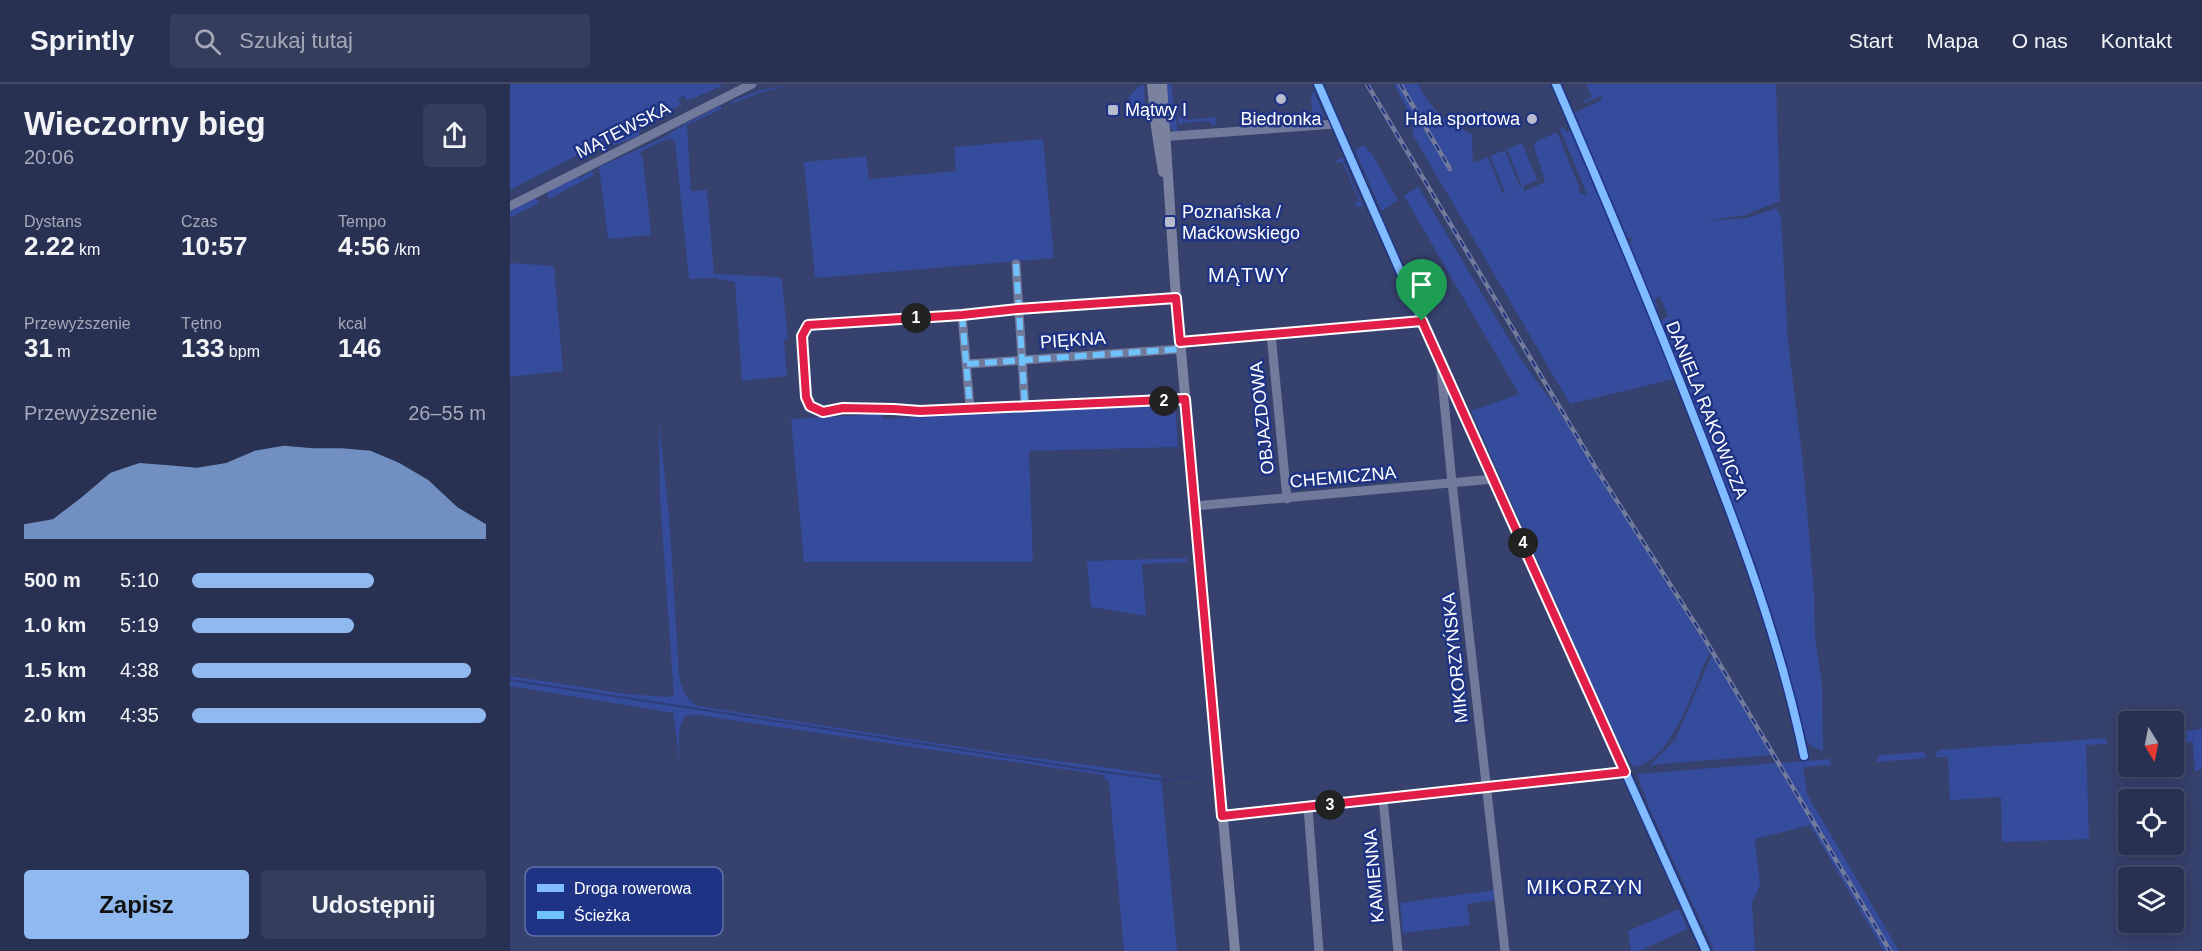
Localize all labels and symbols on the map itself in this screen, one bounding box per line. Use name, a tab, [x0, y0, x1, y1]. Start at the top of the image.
marker: Biedronka	[1274, 92, 1288, 106]
street label: MĄTEWSKA	[573, 98, 673, 162]
place label: Mątwy I	[1125, 100, 1187, 120]
marker: Mątwy I	[1106, 103, 1120, 117]
place label: Biedronka	[1240, 109, 1323, 129]
place label: Hala sportowa	[1405, 109, 1521, 129]
marker: Hala sportowa	[1525, 112, 1539, 126]
place label: Poznańska / Maćkowskiego	[1182, 202, 1300, 243]
marker: Poznańska / Maćkowskiego	[1163, 215, 1177, 229]
pin	[1396, 259, 1447, 321]
district label: MĄTWY	[1208, 264, 1290, 286]
pin: 1	[901, 303, 931, 333]
street label: DANIELA RAKOWICZA	[1662, 318, 1752, 502]
street label: PIĘKNA	[1039, 328, 1107, 352]
street label: OBJAZDOWA	[1246, 361, 1278, 475]
pin: 2	[1149, 386, 1179, 416]
street label: CHEMICZNA	[1289, 462, 1397, 492]
pin: 4	[1508, 528, 1538, 558]
street label: MIKORZYŃSKA	[1438, 592, 1472, 724]
north arrow	[2118, 711, 2184, 777]
pin: 3	[1315, 790, 1345, 820]
street label: KAMIENNA	[1360, 828, 1388, 924]
legend	[525, 867, 723, 936]
district label: MIKORZYN	[1526, 876, 1644, 898]
text: Droga rowerowa	[574, 880, 691, 897]
text: Ścieżka	[574, 906, 630, 924]

